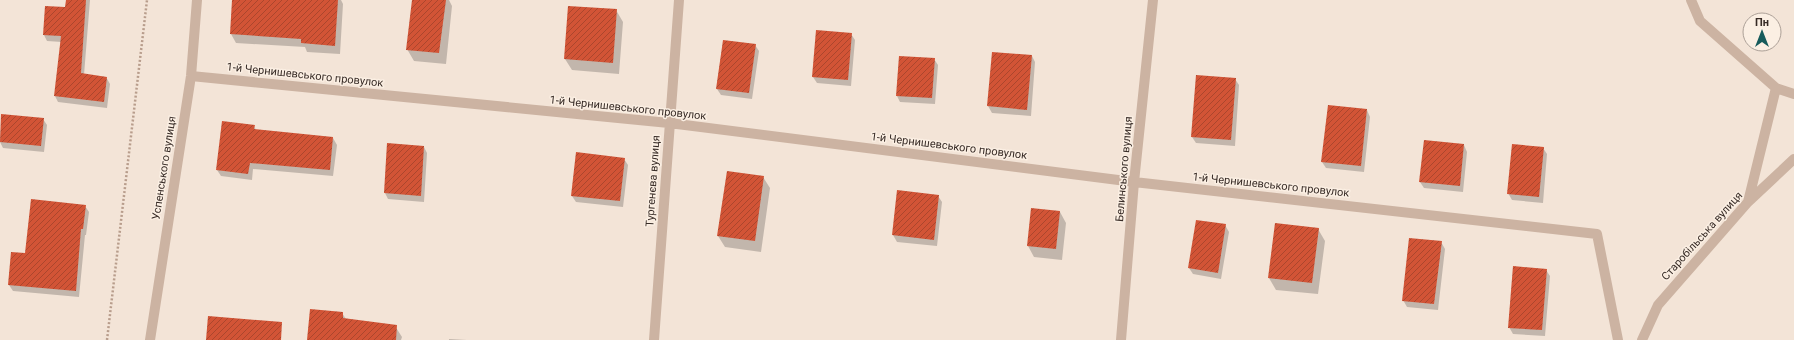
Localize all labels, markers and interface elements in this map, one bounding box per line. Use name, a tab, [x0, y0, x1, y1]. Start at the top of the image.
north arrow	[1742, 12, 1782, 52]
text: Пн	[1755, 16, 1769, 29]
street label: 1-й Чернишевського провулок	[226, 60, 384, 90]
street label: 1-й Чернишевського провулок	[549, 93, 707, 123]
street label: Успенського вулиця	[149, 115, 179, 221]
street label: Белинського вулиця	[1113, 116, 1135, 222]
street label: 1-й Чернишевського провулок	[870, 130, 1028, 162]
street label: Тургенєва вулиця	[643, 135, 663, 227]
street label: 1-й Чернишевського провулок	[1192, 170, 1350, 200]
street label: Старобільська вулиця	[1659, 189, 1745, 283]

